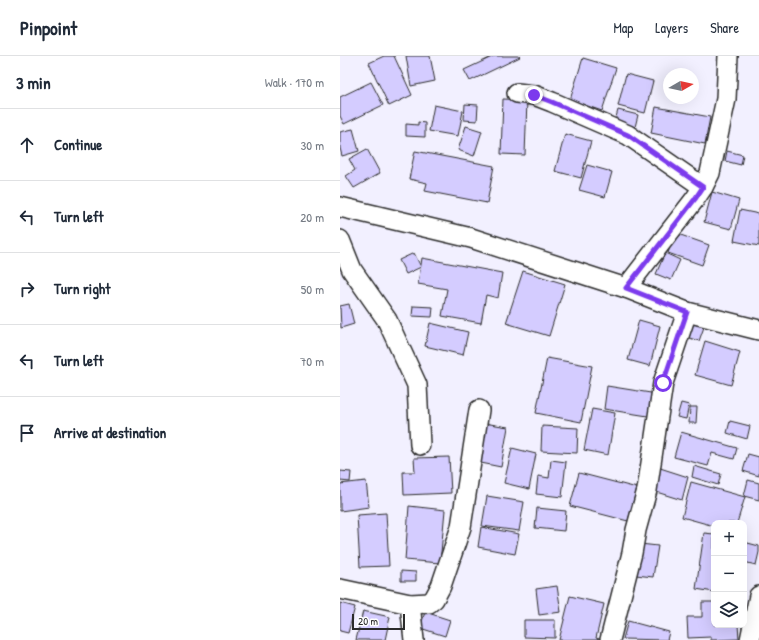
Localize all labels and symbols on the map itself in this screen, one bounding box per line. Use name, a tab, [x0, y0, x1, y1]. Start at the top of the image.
north arrow	[663, 68, 699, 104]
route end	[525, 86, 543, 104]
route start	[654, 374, 672, 392]
scale bar	[352, 612, 405, 631]

